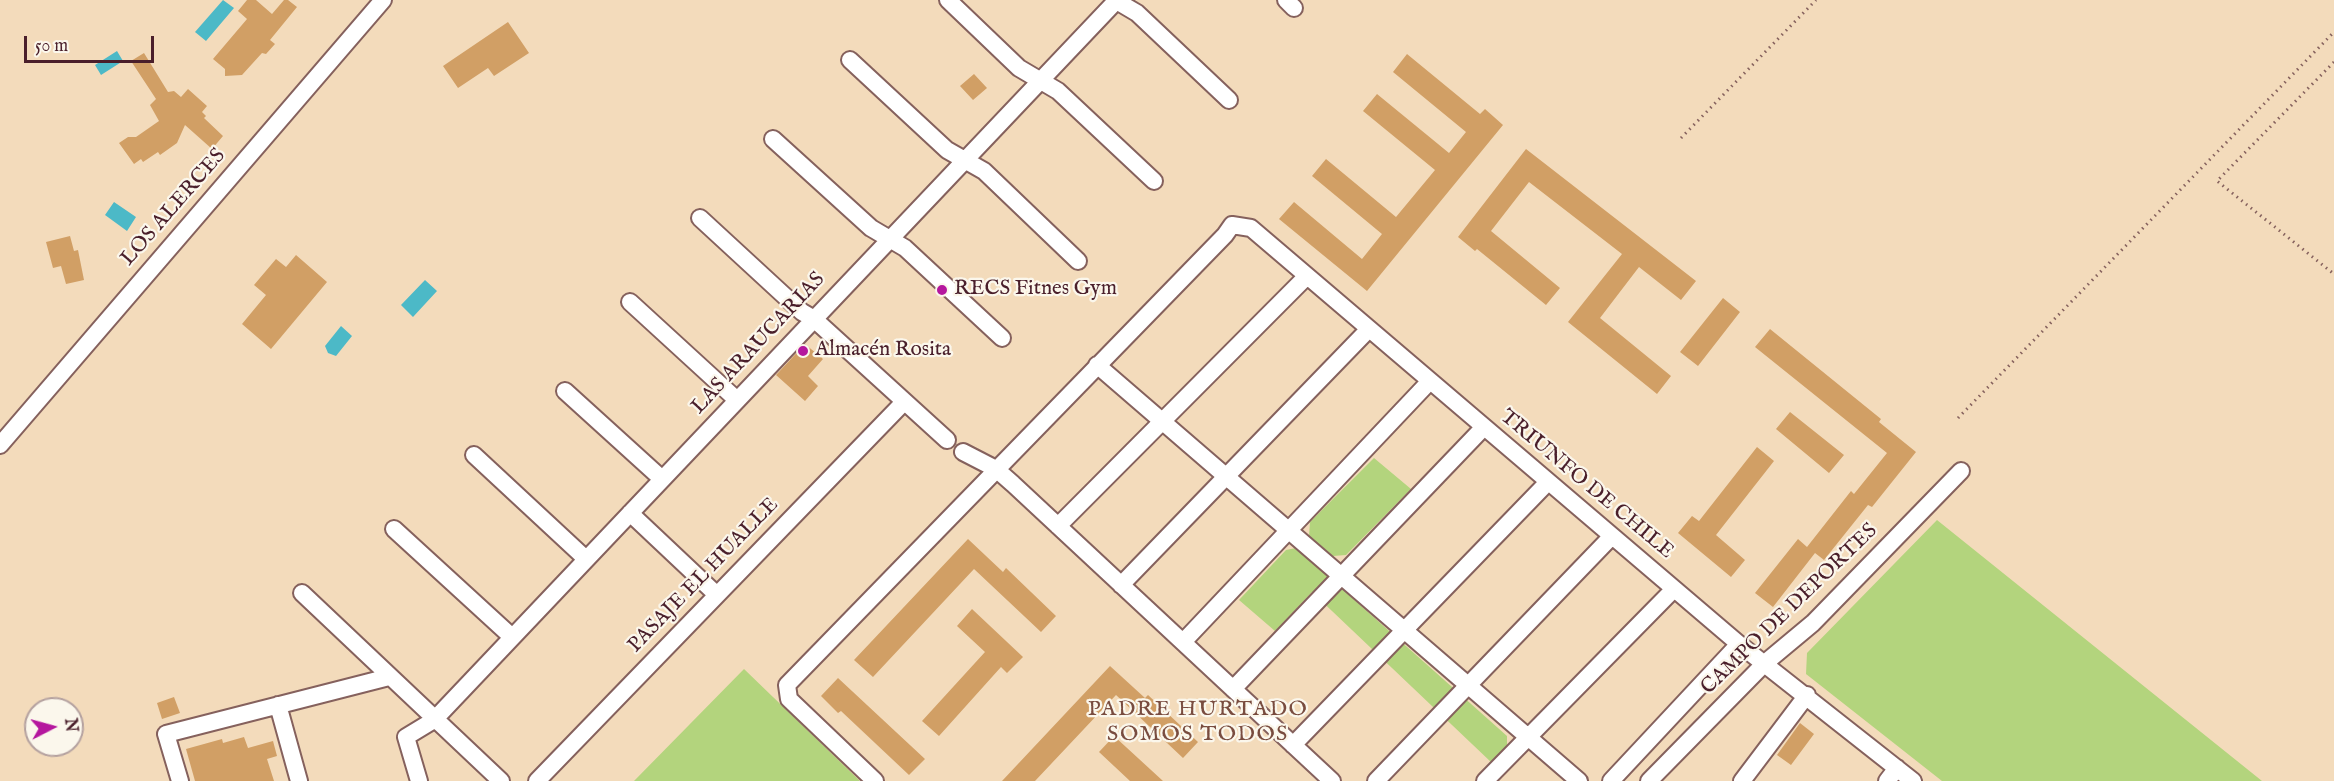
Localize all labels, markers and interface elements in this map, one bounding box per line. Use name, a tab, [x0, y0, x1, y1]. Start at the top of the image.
scale bar	[27, 24, 158, 62]
text: 50 m	[35, 35, 68, 58]
street label: LOS ALERCES	[116, 144, 232, 272]
street label: LAS ARAUCARIAS	[687, 268, 831, 420]
place label: RECS Fitnes Gym	[954, 277, 1117, 303]
marker: RECS Fitnes Gym	[935, 283, 949, 297]
place label: Almacén Rosita	[815, 338, 951, 364]
marker: Almacén Rosita	[796, 344, 810, 358]
street label: TRIUNFO DE CHILE	[1494, 405, 1678, 565]
street label: PASAJE EL HUALLE	[624, 493, 784, 659]
street label: CAMPO DE DEPORTES	[1697, 519, 1883, 701]
north arrow	[24, 697, 84, 757]
district label: PADRE HURTADO SOMOS TODOS	[1088, 697, 1308, 748]
text: N	[59, 717, 81, 733]

